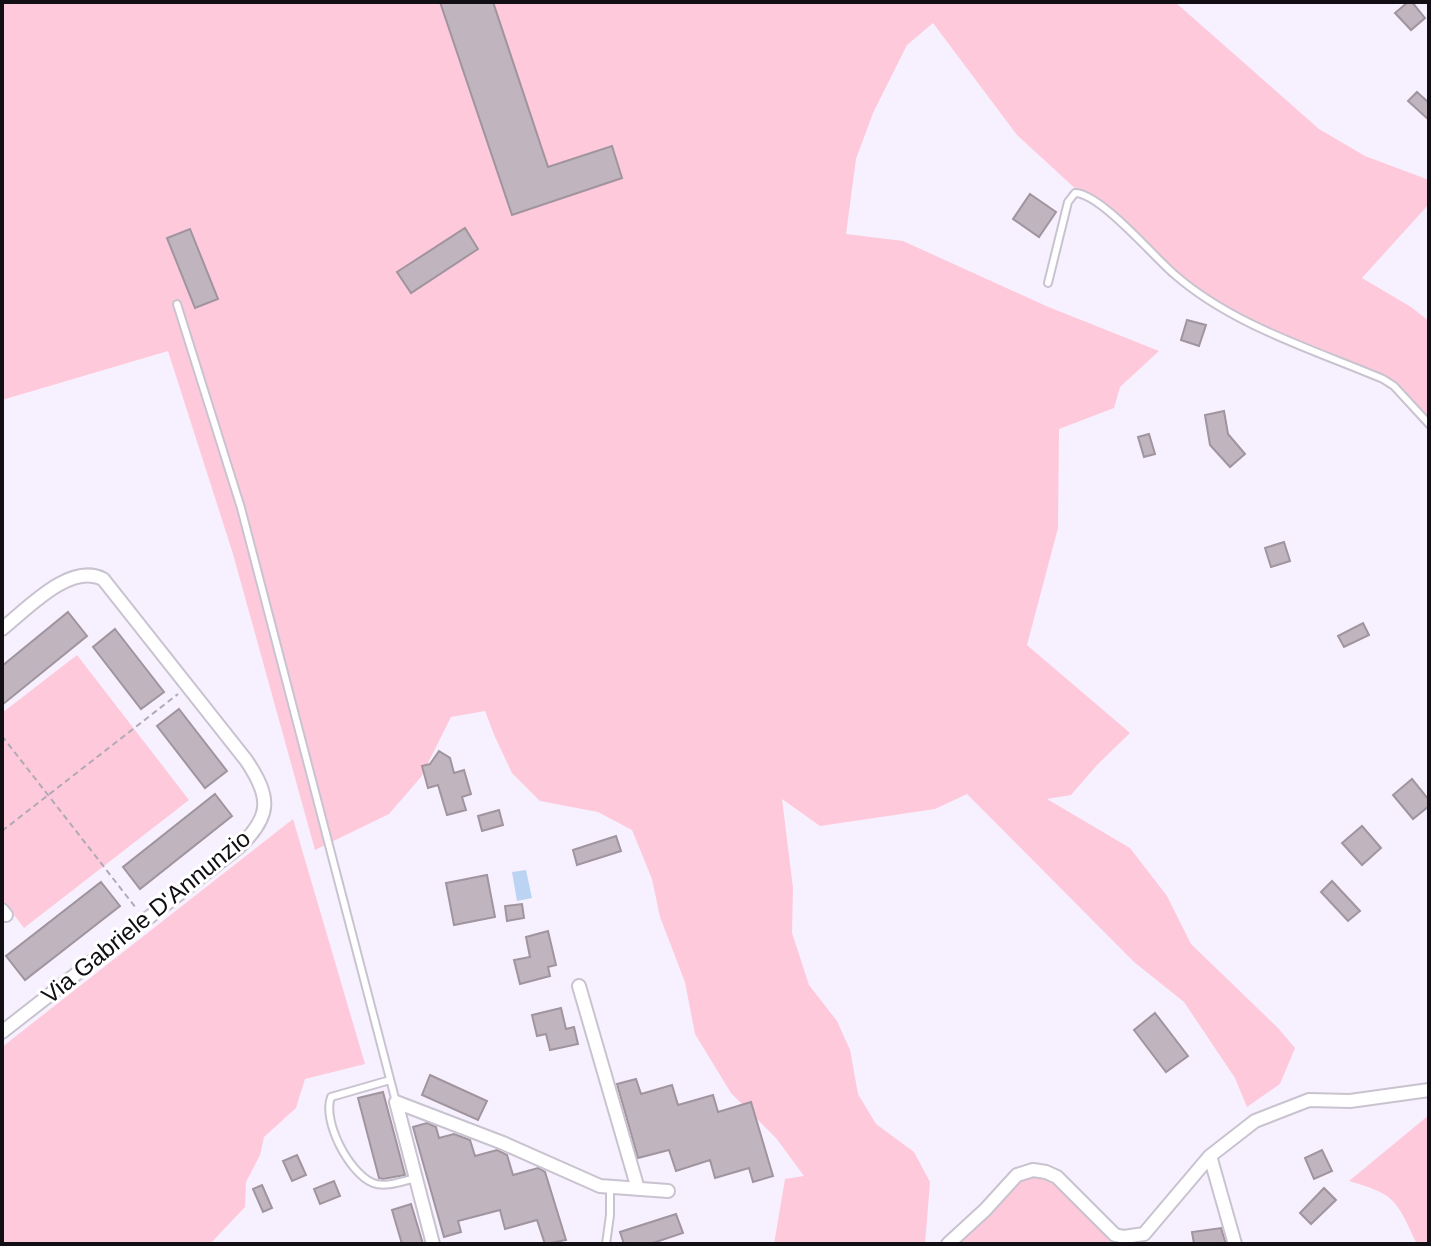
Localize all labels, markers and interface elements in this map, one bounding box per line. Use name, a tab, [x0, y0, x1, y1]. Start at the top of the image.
street label: Via Gabriele D'Annunzio	[36, 824, 255, 1009]

